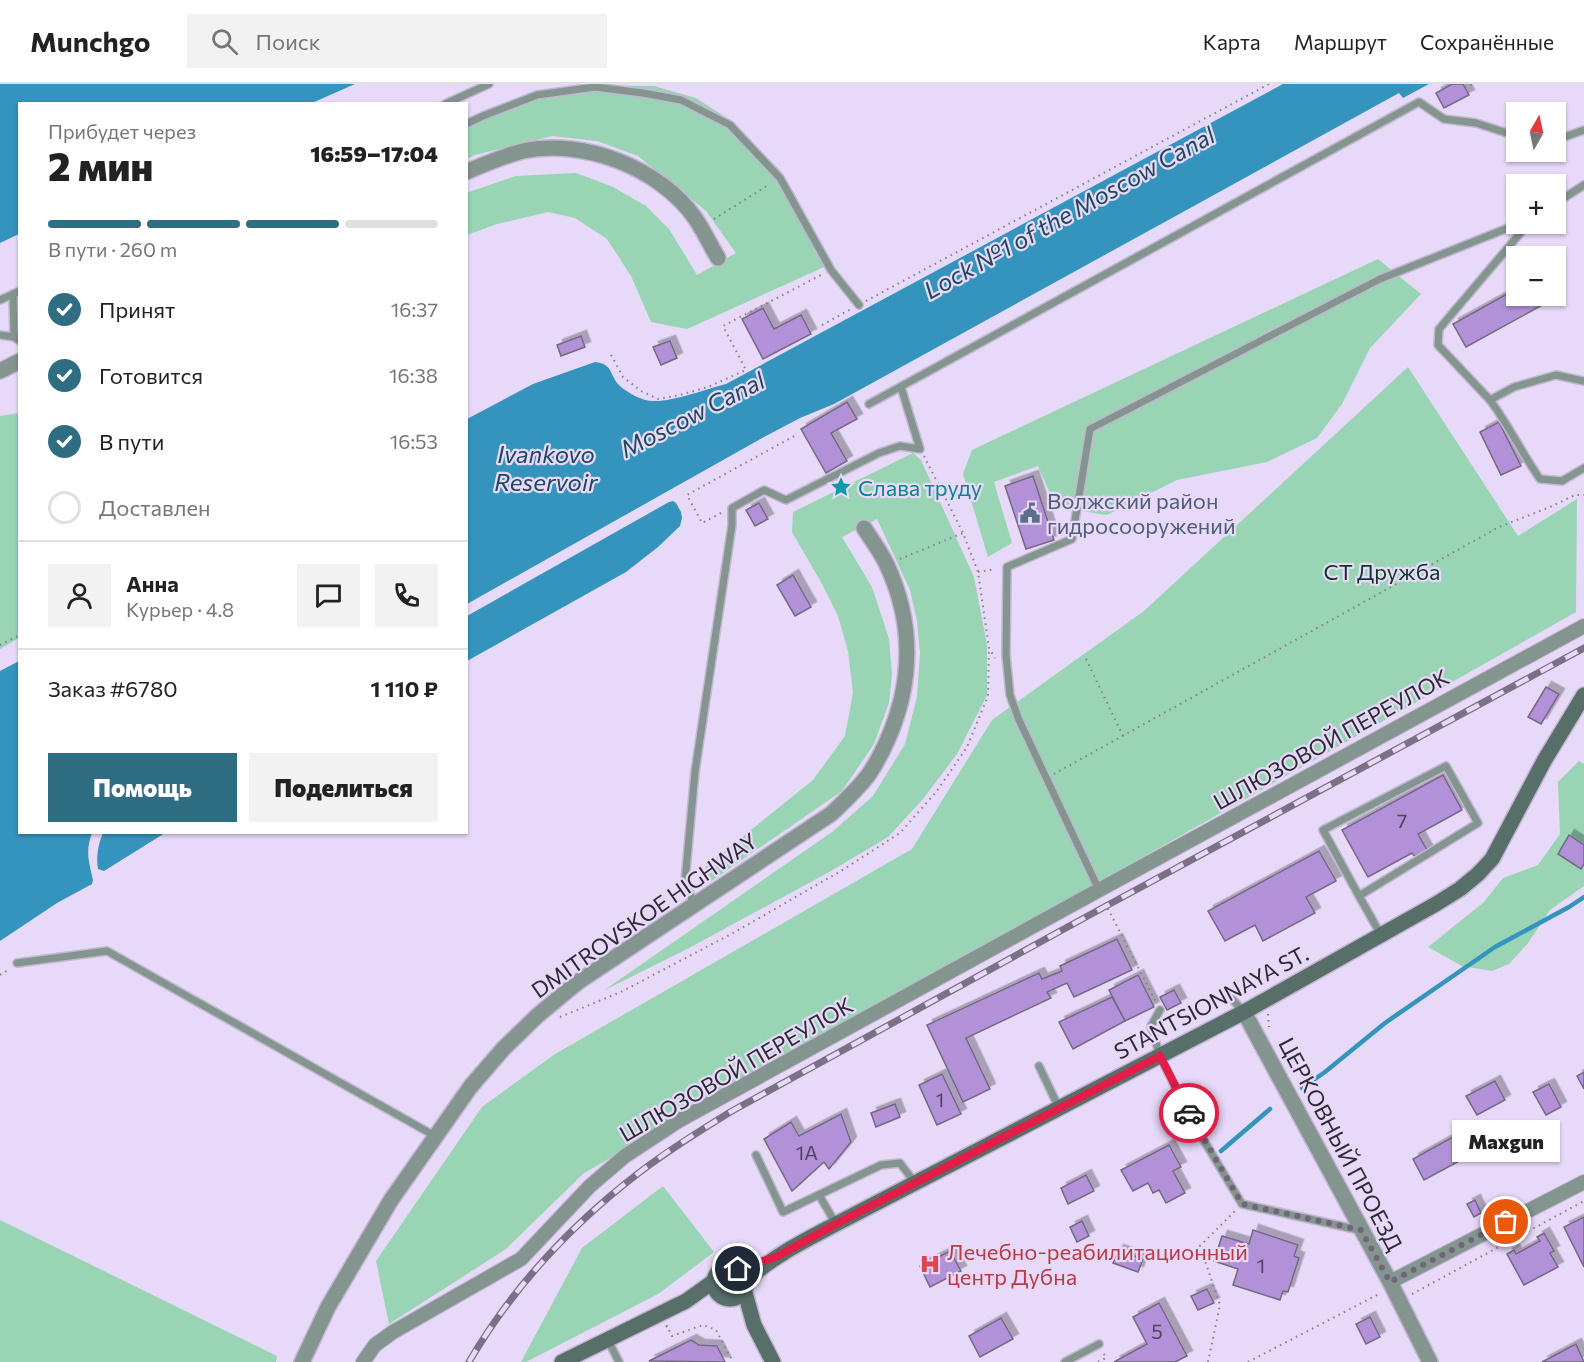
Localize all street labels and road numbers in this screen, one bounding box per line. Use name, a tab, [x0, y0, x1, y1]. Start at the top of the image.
street label: ШЛЮЗОВОЙ ПЕРЕУЛОК	[1208, 663, 1454, 815]
street label: DMITROVSKOE HIGHWAY	[526, 827, 762, 1003]
street label: STANTSIONNAYA ST.	[1109, 939, 1313, 1065]
street label: ШЛЮЗОВОЙ ПЕРЕУЛОК	[614, 991, 858, 1147]
street label: ЦЕРКОВНЫЙ ПРОЕЗД	[1273, 1033, 1409, 1255]

